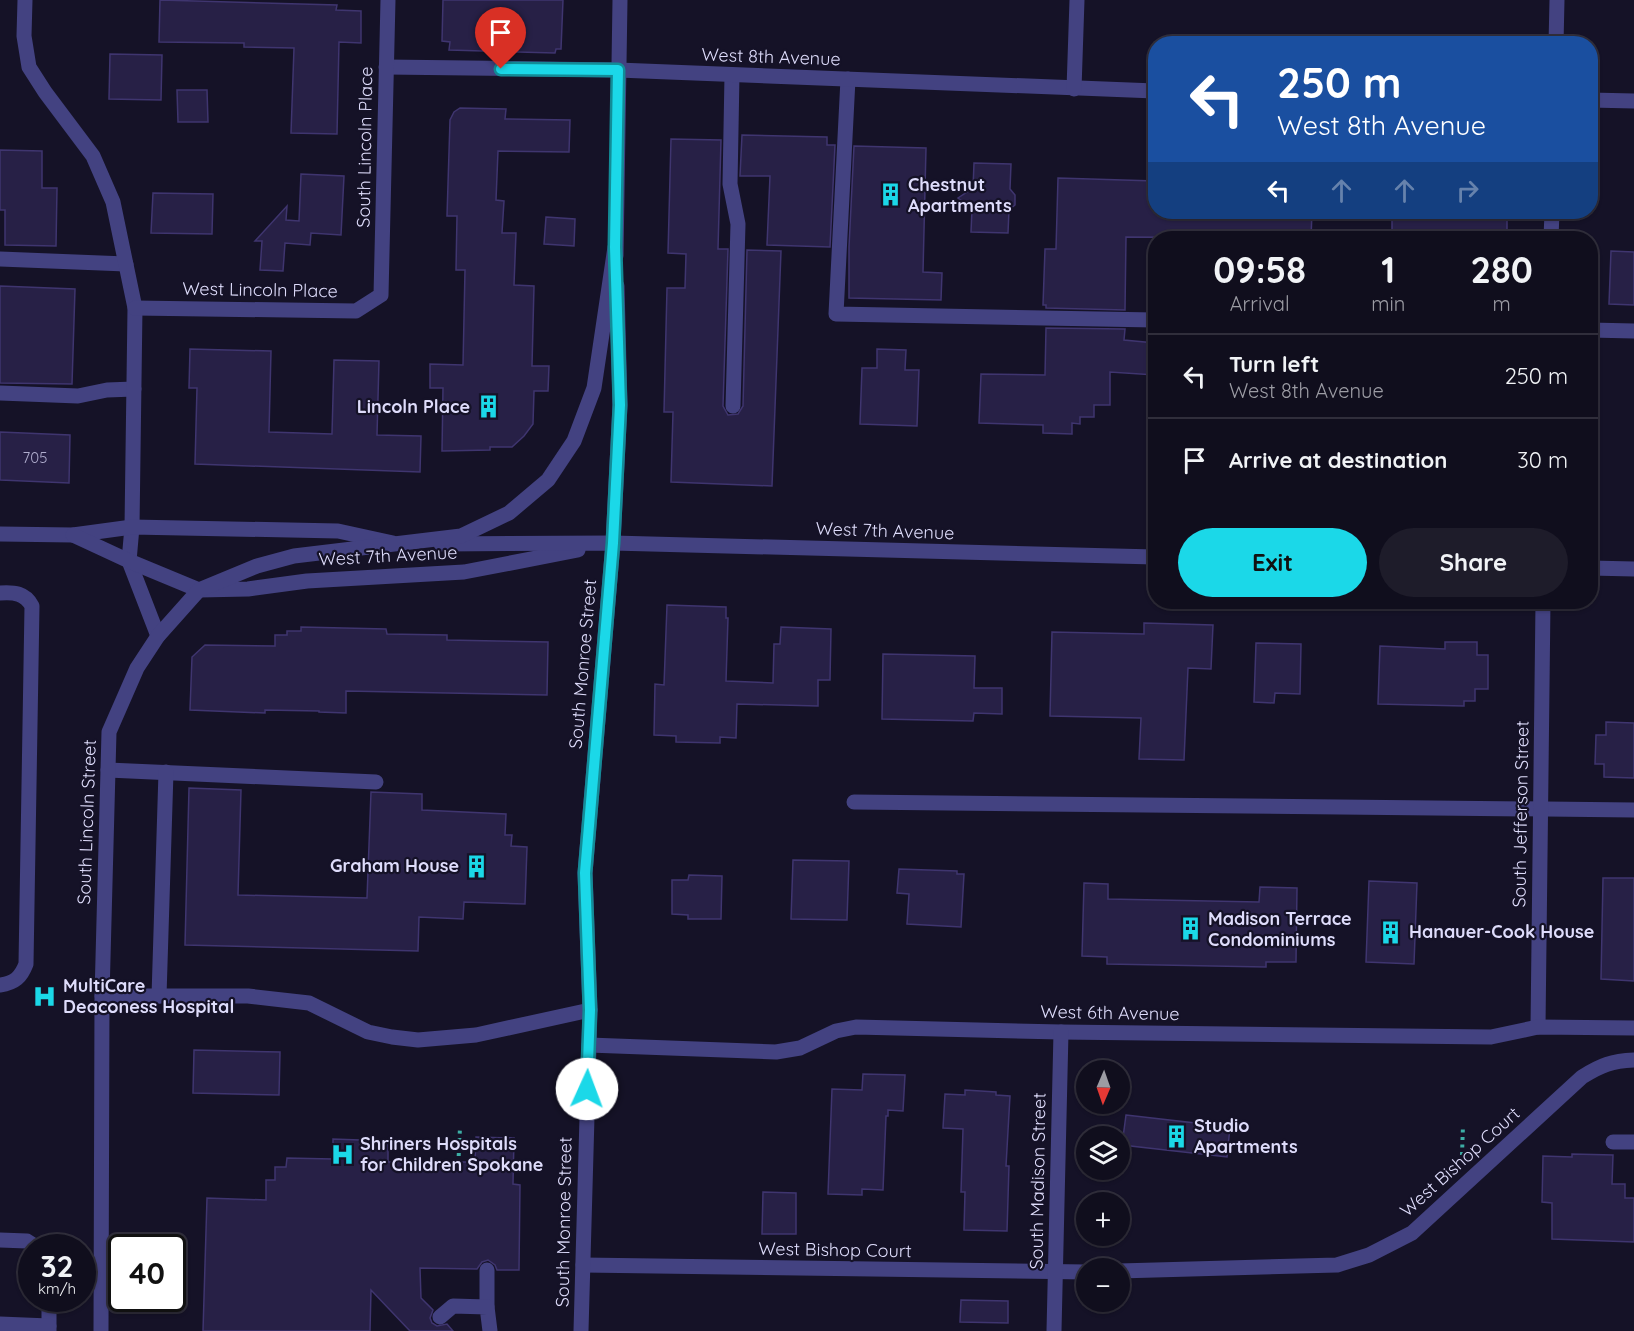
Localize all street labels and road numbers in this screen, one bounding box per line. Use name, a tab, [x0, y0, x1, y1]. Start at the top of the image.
street label: West 8th Avenue	[701, 43, 841, 70]
street label: South Lincoln Place	[352, 66, 377, 228]
street label: West Lincoln Place	[182, 277, 338, 302]
street label: West 7th Avenue	[815, 517, 955, 544]
street label: West 7th Avenue	[318, 540, 458, 571]
street label: South Monroe Street	[564, 578, 601, 750]
street label: South Jefferson Street	[1507, 720, 1534, 908]
street label: South Lincoln Street	[72, 739, 101, 905]
street label: West 6th Avenue	[1040, 1000, 1180, 1025]
street label: South Madison Street	[1024, 1092, 1051, 1270]
street label: West Bishop Court	[1395, 1102, 1524, 1222]
street label: South Monroe Street	[551, 1137, 576, 1307]
street label: West Bishop Court	[758, 1237, 912, 1262]

